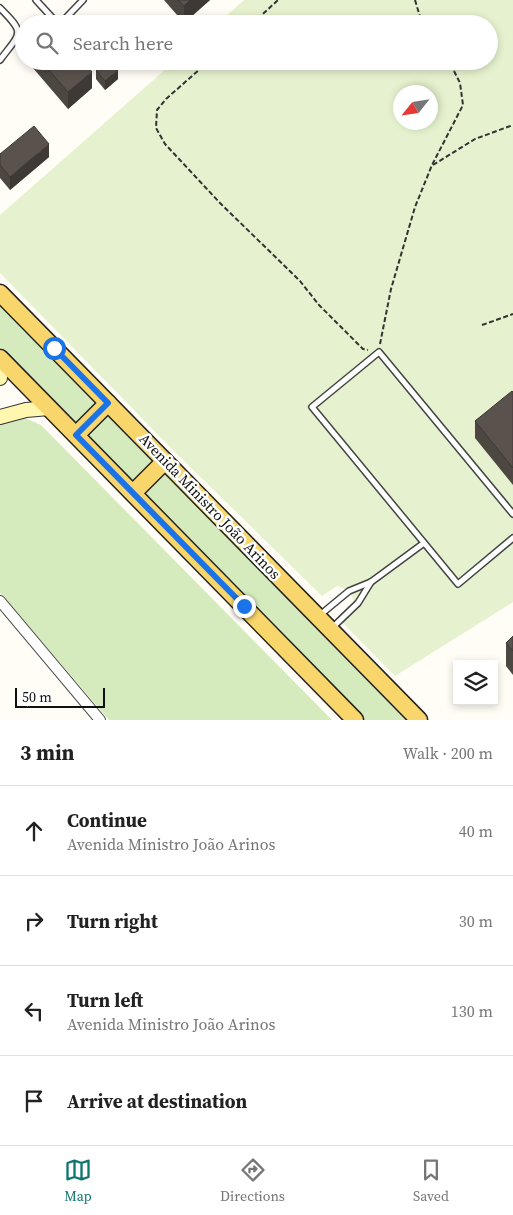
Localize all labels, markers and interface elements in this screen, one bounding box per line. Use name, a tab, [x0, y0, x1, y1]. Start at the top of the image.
search box	[15, 15, 498, 70]
icon: search	[33, 29, 61, 57]
text: Search here	[73, 30, 173, 56]
north arrow	[393, 85, 438, 130]
route start	[43, 337, 66, 360]
street label: Avenida Ministro João Arinos	[135, 428, 285, 584]
route end	[233, 595, 256, 618]
map controls	[453, 660, 498, 705]
button: layers	[453, 660, 498, 705]
scale bar	[15, 685, 105, 708]
text: 50 m	[22, 687, 52, 707]
text: 3 min	[20, 738, 75, 767]
text: Walk · 200 m	[403, 742, 493, 764]
text: Continue	[67, 807, 147, 833]
icon: ahead	[20, 817, 48, 845]
text: 40 m	[459, 820, 493, 842]
text: Avenida Ministro João Arinos	[67, 833, 275, 855]
icon: right	[20, 907, 48, 935]
text: Turn right	[67, 908, 158, 934]
text: 30 m	[459, 910, 493, 932]
text: Turn left	[67, 987, 143, 1013]
icon: left	[20, 997, 48, 1025]
text: 130 m	[451, 1000, 493, 1022]
text: Avenida Ministro João Arinos	[67, 1013, 275, 1035]
icon: arrive	[20, 1087, 48, 1115]
text: Arrive at destination	[67, 1088, 247, 1114]
tab: Map	[64, 1156, 92, 1206]
tab: Directions	[220, 1156, 285, 1206]
tab: Saved	[413, 1156, 449, 1206]

